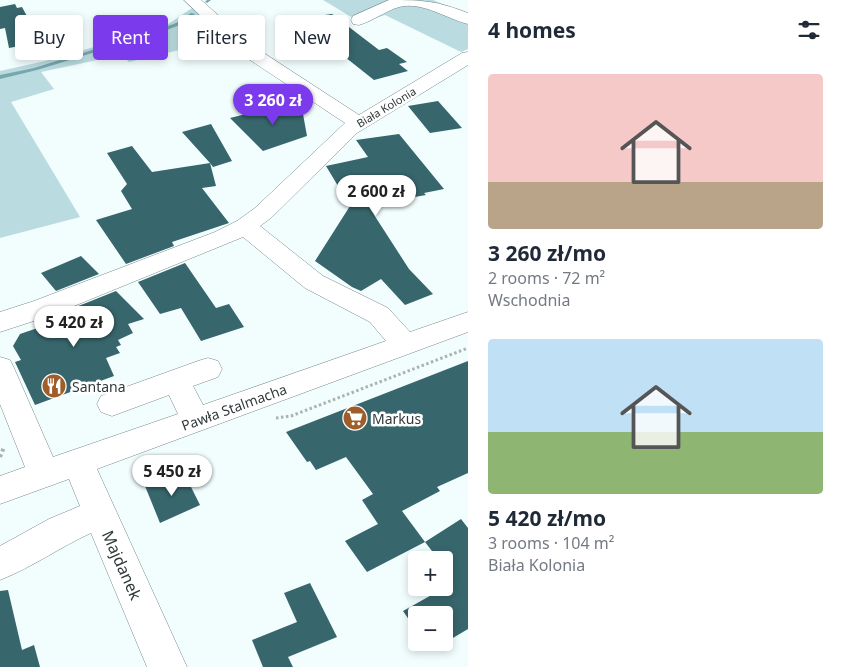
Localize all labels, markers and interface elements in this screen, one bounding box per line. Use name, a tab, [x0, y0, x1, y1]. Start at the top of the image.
chip: Buy	[15, 15, 83, 60]
chip: Rent	[93, 15, 168, 60]
chip: Filters	[178, 15, 265, 60]
chip: New	[275, 15, 349, 60]
text: 4 homes	[488, 16, 576, 44]
icon: filters	[795, 16, 823, 44]
street label: Biała Kolonia	[354, 83, 418, 131]
pin: 3 260 zł	[221, 84, 325, 126]
text: 3 260 zł	[244, 89, 302, 111]
icon: home	[611, 107, 701, 197]
pin: 2 600 zł	[324, 174, 428, 217]
text: 2 600 zł	[347, 180, 405, 202]
text: 3 260 zł/mo	[488, 239, 606, 267]
text: 2 rooms · 72 m²	[488, 267, 605, 289]
text: Wschodnia	[488, 289, 570, 311]
pin: 5 420 zł	[22, 306, 126, 348]
text: 5 420 zł	[45, 311, 103, 333]
icon: home	[611, 372, 701, 462]
restaurant icon: Santana	[41, 373, 67, 399]
place label: Santana	[72, 377, 126, 396]
street label: Pawła Stalmacha	[179, 379, 289, 435]
supermarket icon: Markus	[342, 405, 368, 431]
place label: Markus	[372, 409, 421, 428]
pin: 5 450 zł	[120, 454, 224, 497]
text: 5 450 zł	[143, 460, 201, 482]
text: 5 420 zł/mo	[488, 504, 606, 532]
street label: Majdanek	[97, 527, 147, 604]
text: 3 rooms · 104 m²	[488, 532, 614, 554]
map controls	[408, 551, 453, 651]
button: +	[408, 551, 453, 596]
text: Biała Kolonia	[488, 554, 585, 576]
button: −	[408, 606, 453, 651]

